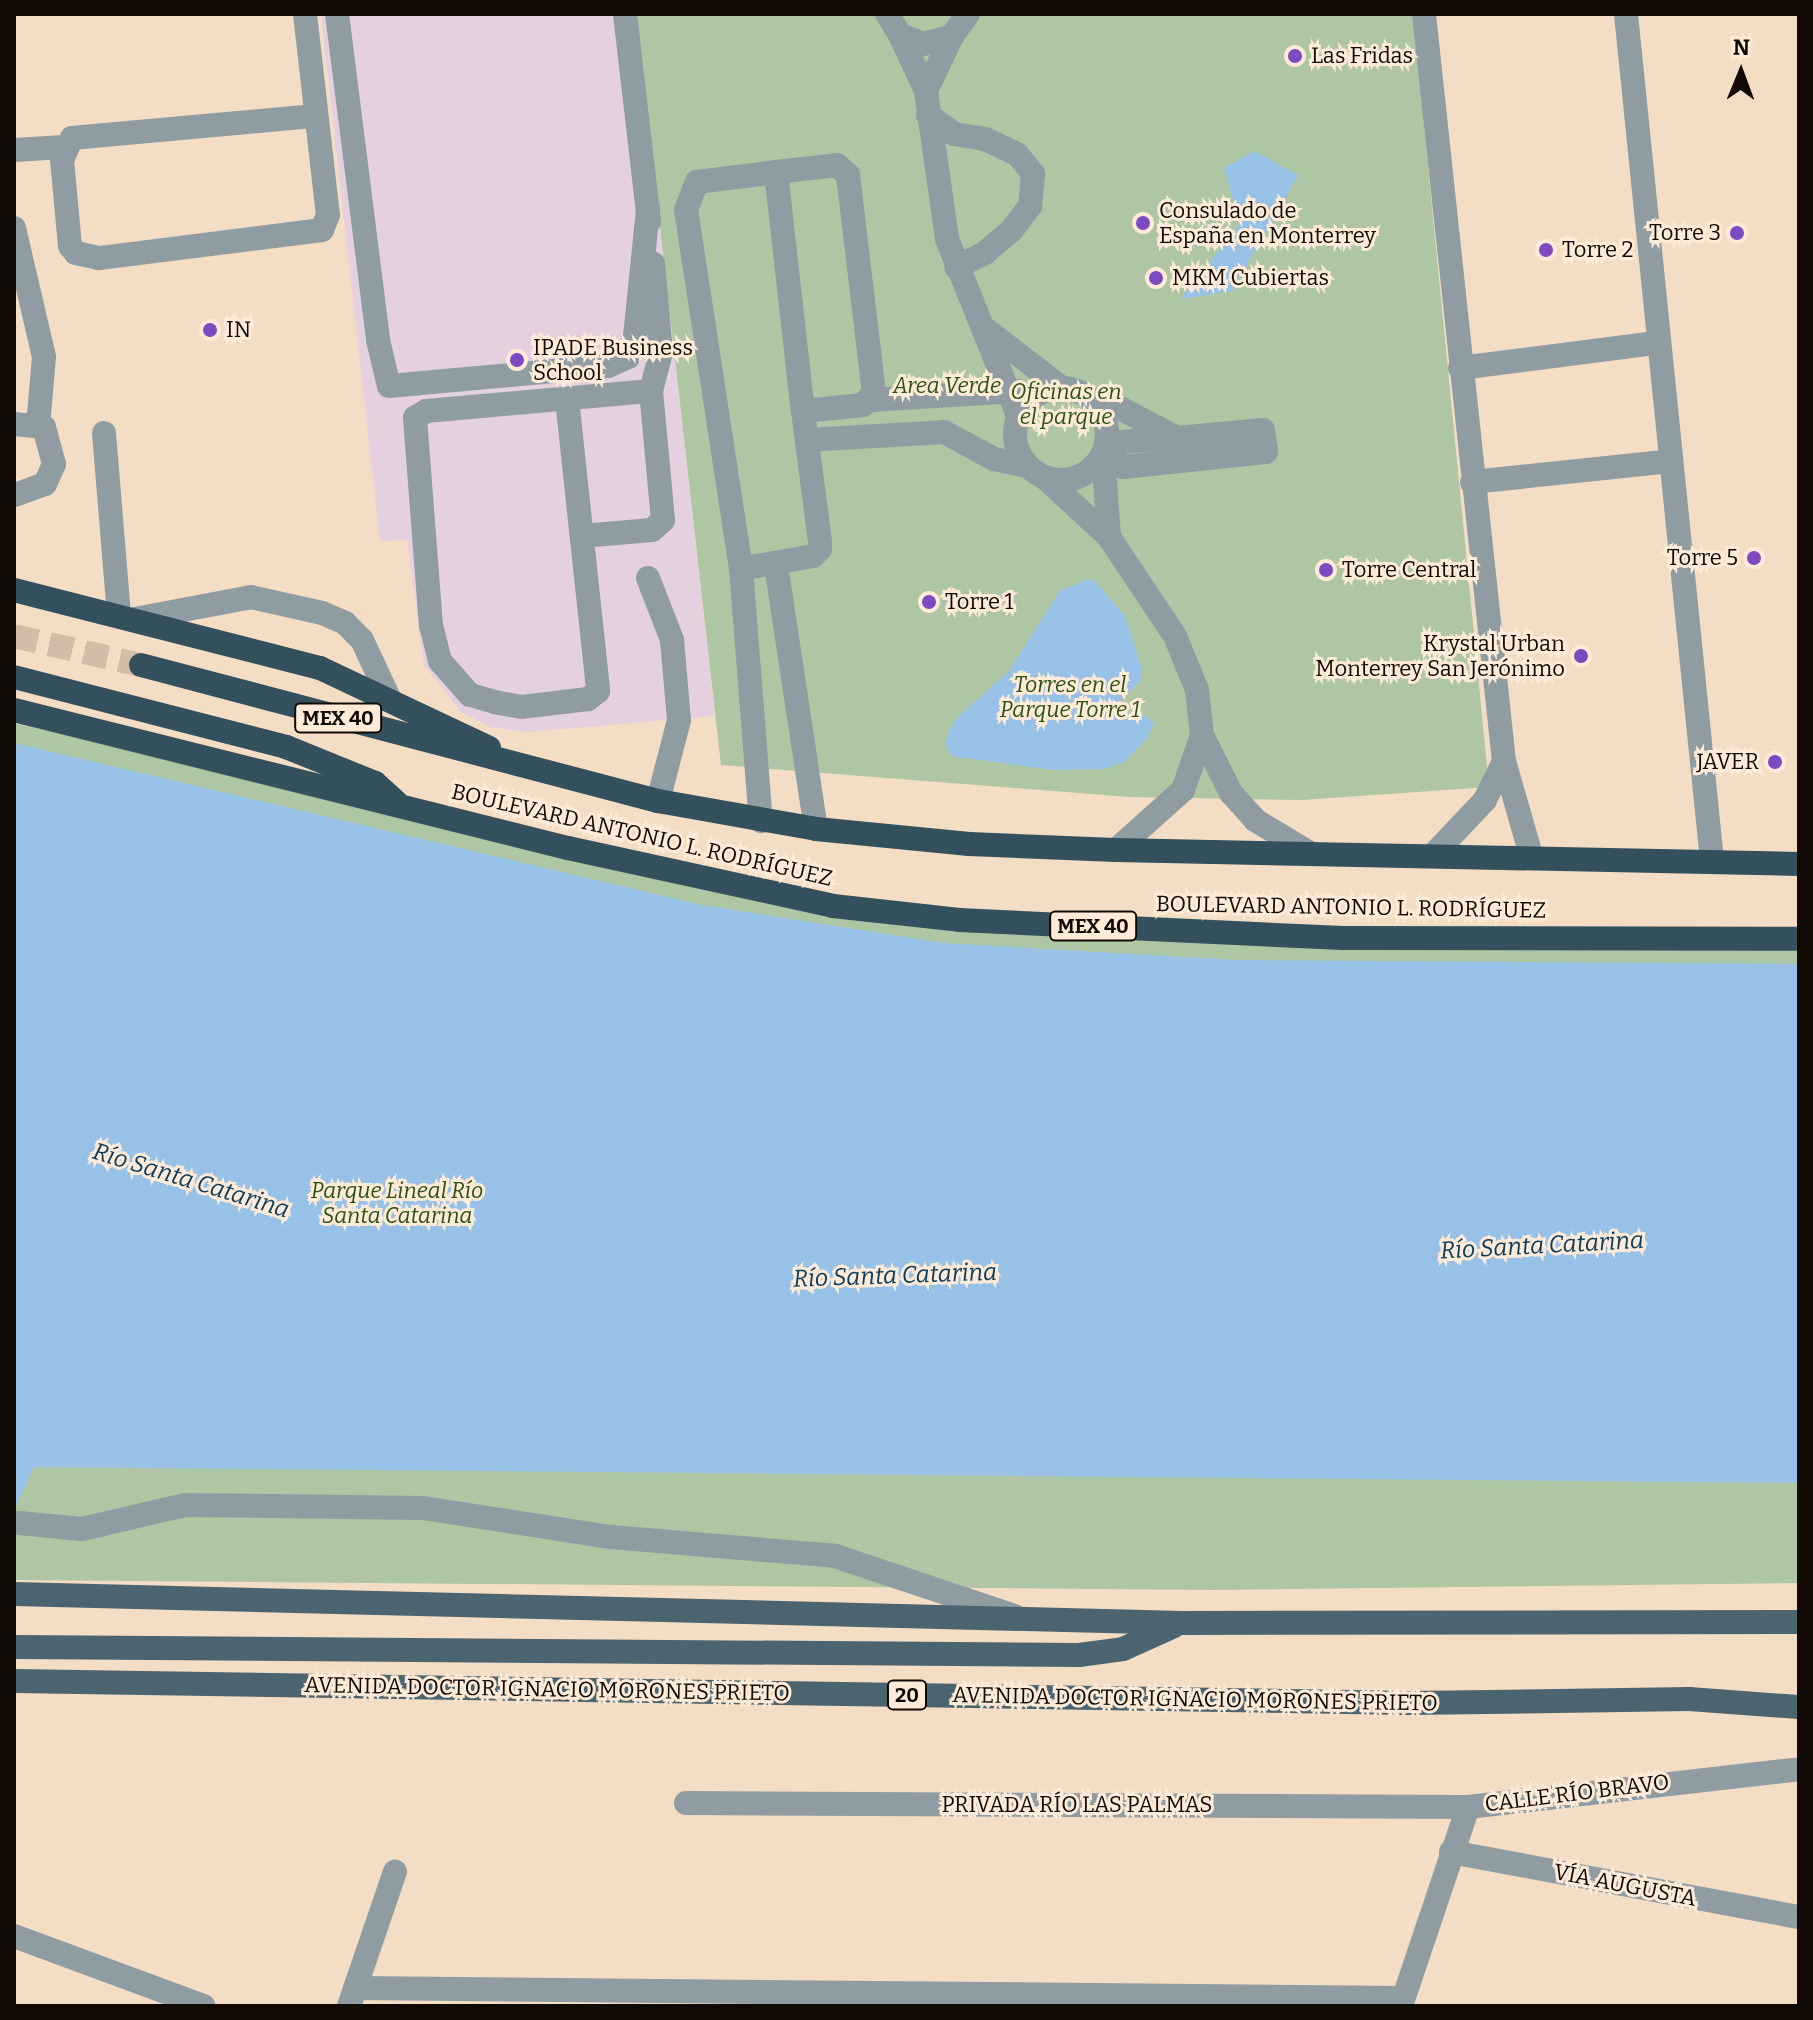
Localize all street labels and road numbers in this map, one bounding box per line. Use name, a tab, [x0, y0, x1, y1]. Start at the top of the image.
road number: MEX 40	[294, 702, 382, 734]
street label: BOULEVARD ANTONIO L. RODRÍGUEZ	[449, 778, 835, 892]
street label: BOULEVARD ANTONIO L. RODRÍGUEZ	[1156, 890, 1546, 924]
road number: MEX 40	[1049, 910, 1137, 942]
street label: AVENIDA DOCTOR IGNACIO MORONES PRIETO	[304, 1672, 790, 1706]
road number: 20	[887, 1679, 927, 1711]
street label: AVENIDA DOCTOR IGNACIO MORONES PRIETO	[952, 1682, 1438, 1716]
street label: CALLE RÍO BRAVO	[1483, 1769, 1671, 1817]
street label: PRIVADA RÍO LAS PALMAS	[941, 1792, 1213, 1818]
street label: VÍA AUGUSTA	[1552, 1858, 1698, 1912]

